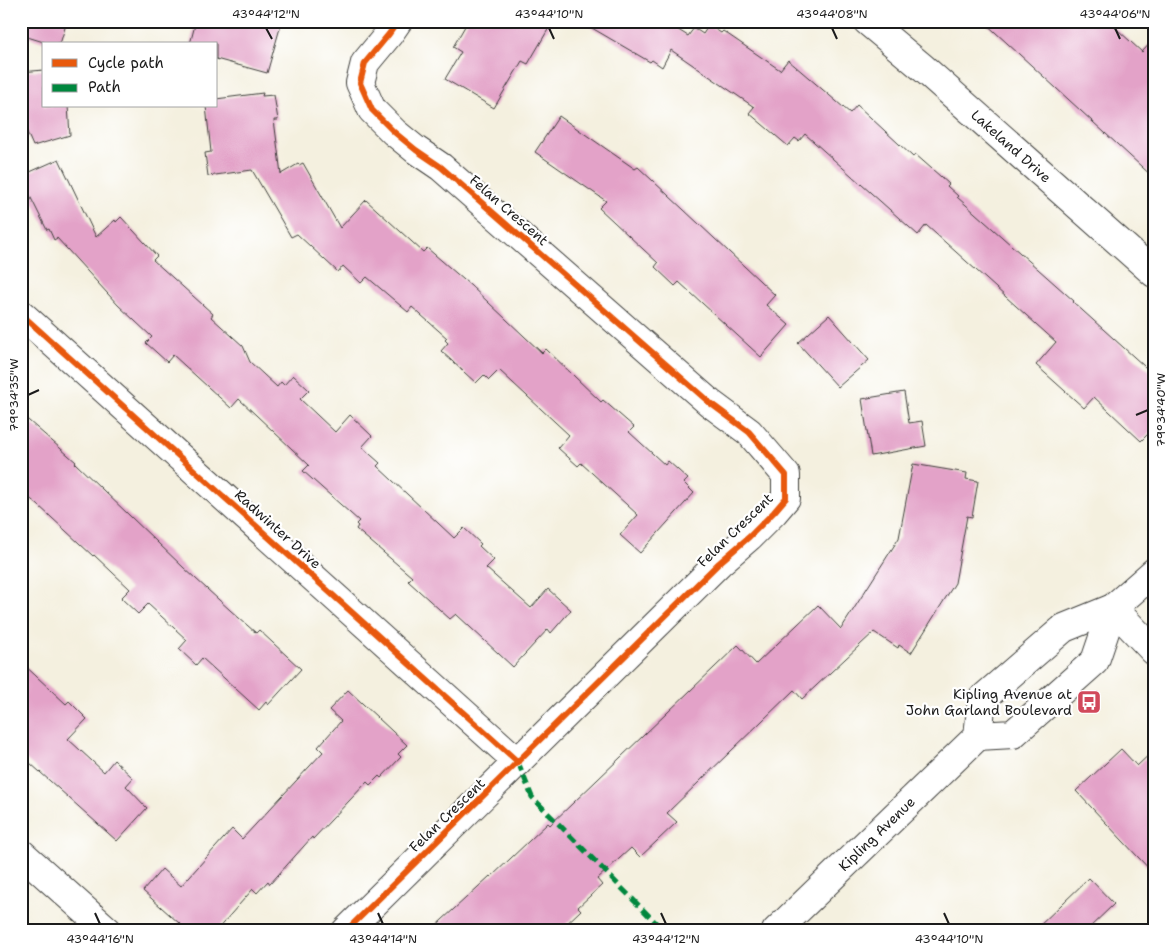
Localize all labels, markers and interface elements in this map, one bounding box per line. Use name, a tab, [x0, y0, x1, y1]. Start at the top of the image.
text: 43°44'12"N	[232, 6, 300, 22]
text: 43°44'10"N	[515, 6, 583, 22]
text: 43°44'08"N	[796, 6, 868, 22]
text: 43°44'06"N	[1080, 6, 1150, 22]
legend	[42, 42, 218, 108]
text: Cycle path	[88, 53, 164, 73]
text: Path	[88, 77, 121, 97]
street label: Lakeland Drive	[967, 106, 1055, 187]
street label: Felan Crescent	[466, 171, 552, 249]
text: 79°34'35"W	[6, 358, 22, 432]
text: 79°34'40"W	[1153, 373, 1169, 447]
street label: Radwinter Drive	[231, 485, 325, 573]
street label: Felan Crescent	[693, 489, 777, 571]
place label: Kipling Avenue at John Garland Boulevard	[906, 685, 1072, 719]
bus stop icon: Kipling Avenue at John Garland Boulevard	[1076, 689, 1102, 715]
street label: Felan Crescent	[405, 774, 489, 856]
street label: Kipling Avenue	[835, 793, 919, 875]
text: 43°44'16"N	[66, 931, 134, 947]
text: 43°44'14"N	[349, 931, 417, 947]
text: 43°44'12"N	[632, 931, 700, 947]
text: 43°44'10"N	[915, 931, 983, 947]

